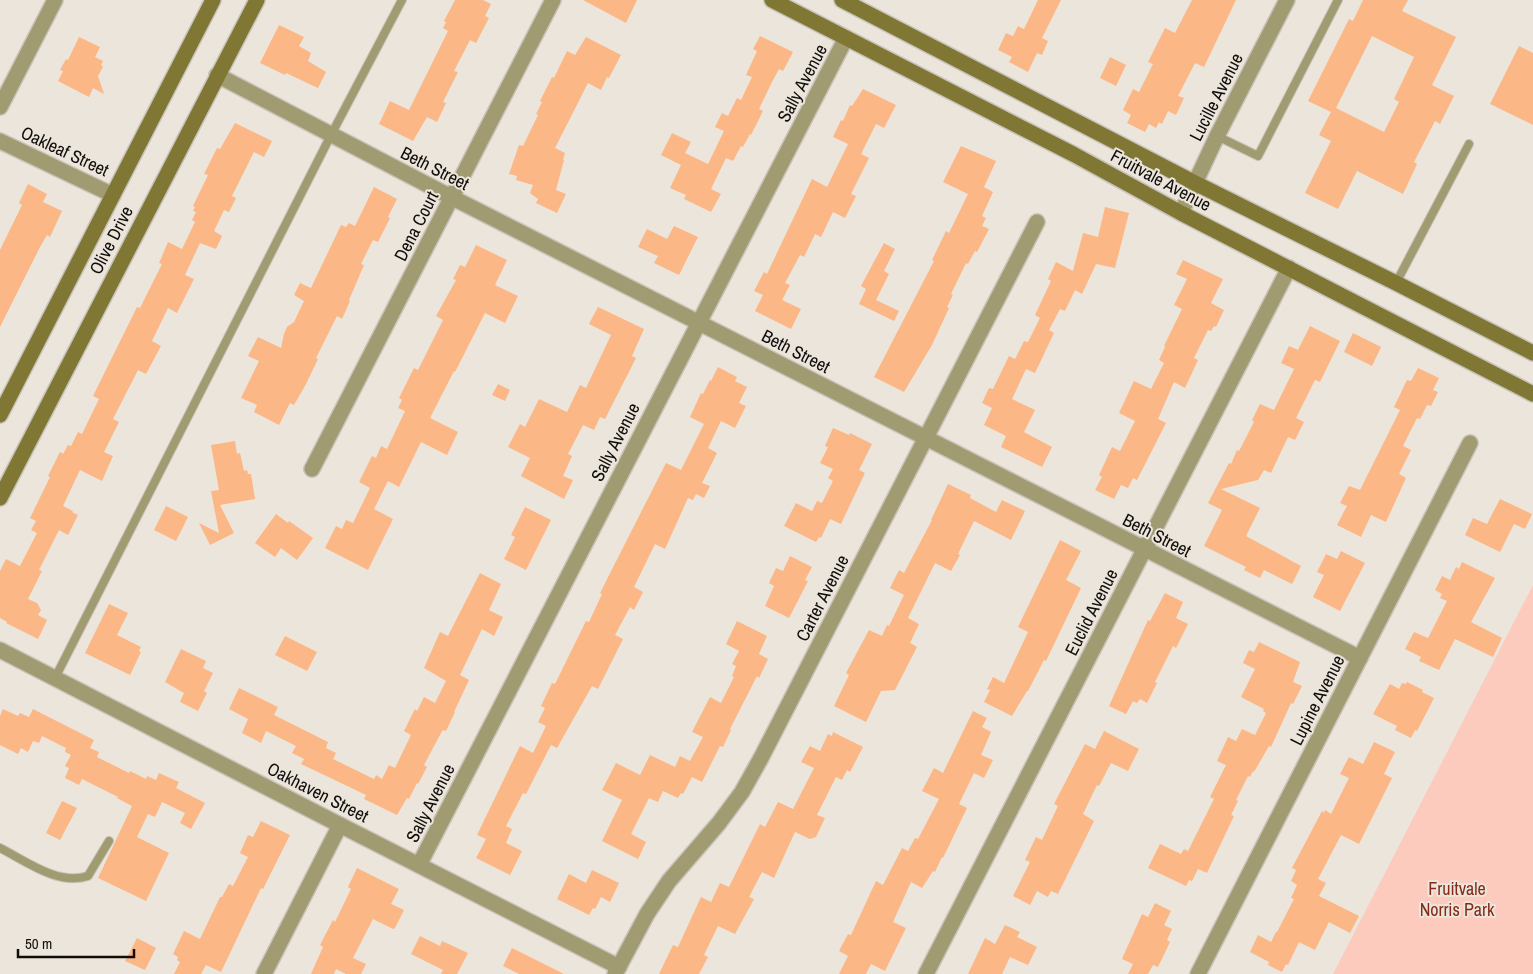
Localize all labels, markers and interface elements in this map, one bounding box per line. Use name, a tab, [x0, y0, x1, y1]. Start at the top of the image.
street label: Sally Avenue	[771, 40, 833, 126]
street label: Lucille Avenue	[1183, 49, 1249, 145]
street label: Oakleaf Street	[17, 120, 113, 182]
street label: Beth Street	[396, 140, 474, 196]
street label: Fruitvale Avenue	[1106, 143, 1216, 217]
street label: Dena Court	[388, 187, 444, 265]
street label: Olive Drive	[83, 201, 139, 279]
street label: Beth Street	[757, 323, 835, 379]
street label: Sally Avenue	[585, 398, 645, 486]
street label: Beth Street	[1118, 507, 1196, 563]
street label: Carter Avenue	[790, 550, 854, 646]
street label: Euclid Avenue	[1058, 564, 1124, 660]
street label: Lupine Avenue	[1284, 651, 1350, 749]
street label: Oakhaven Street	[263, 756, 373, 828]
street label: Sally Avenue	[400, 759, 460, 847]
park label: Fruitvale Norris Park	[1420, 876, 1495, 922]
scale bar	[18, 926, 134, 958]
text: 50 m	[25, 933, 52, 954]

